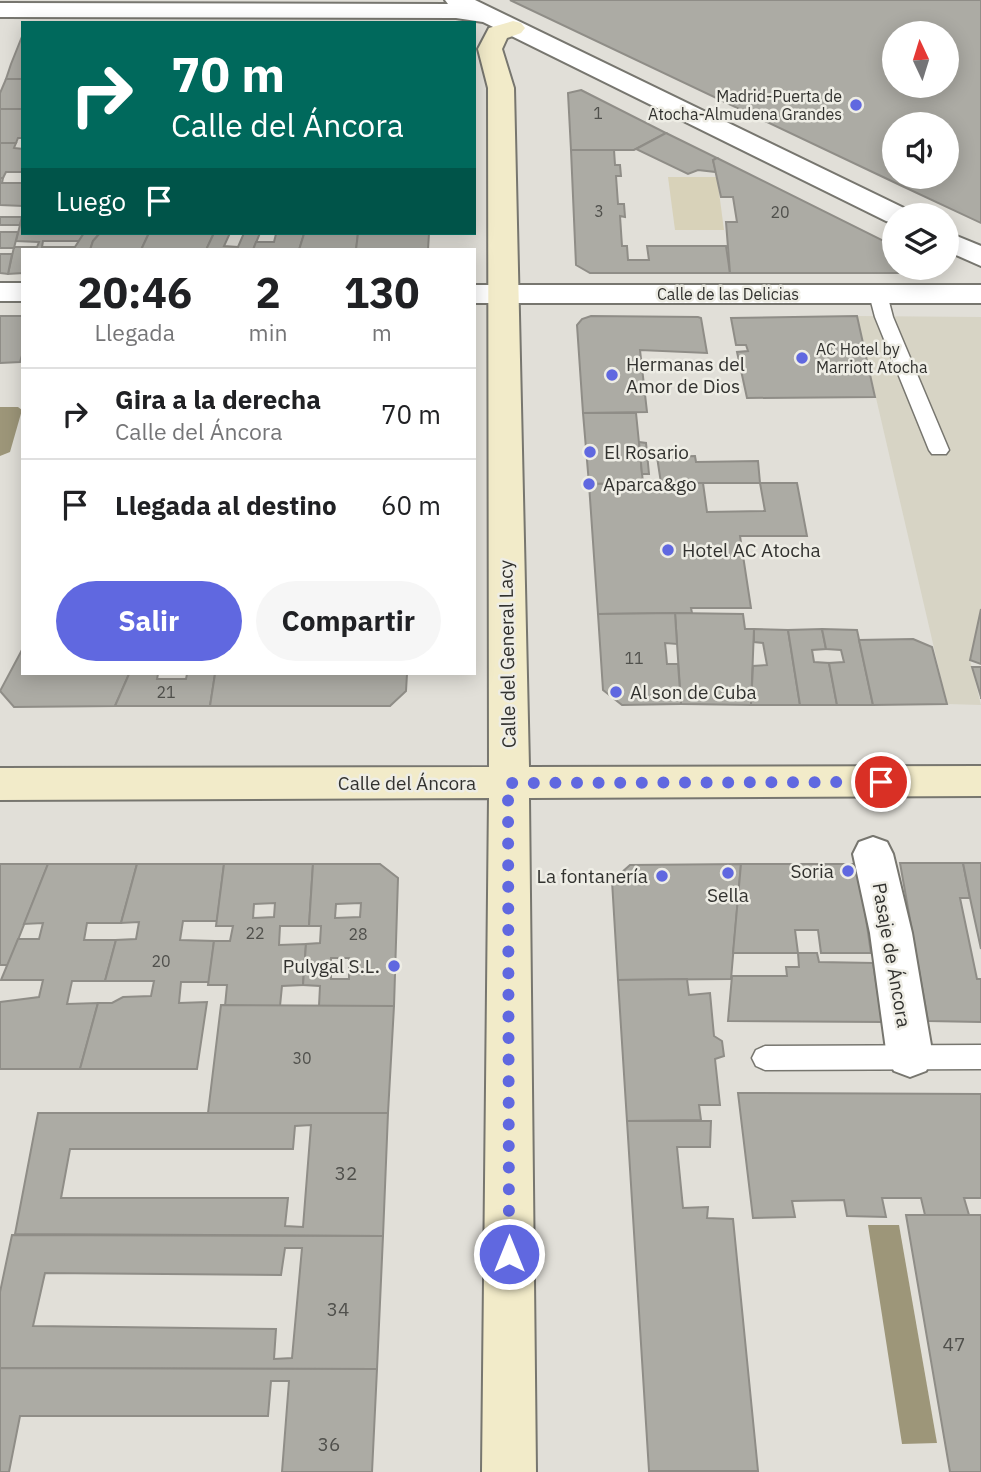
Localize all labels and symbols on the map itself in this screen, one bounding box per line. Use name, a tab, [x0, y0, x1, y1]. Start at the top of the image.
north arrow	[882, 21, 959, 98]
place label: Madrid-Puerta de Atocha-Almudena Grandes	[648, 86, 842, 124]
marker: Madrid-Puerta de Atocha-Almudena Grandes	[848, 97, 864, 113]
house number: 1	[593, 103, 603, 123]
house number: 3	[594, 201, 604, 221]
house number: 20	[770, 202, 790, 222]
street label: Calle de las Delicias	[657, 284, 799, 304]
place label: AC Hotel by Marriott Atocha	[816, 339, 928, 377]
marker: AC Hotel by Marriott Atocha	[794, 350, 810, 366]
place label: Hermanas del Amor de Dios	[626, 352, 745, 398]
marker: Hermanas del Amor de Dios	[604, 367, 620, 383]
place label: El Rosario	[604, 440, 689, 464]
marker: El Rosario	[582, 444, 598, 460]
place label: Aparca&go	[603, 472, 697, 496]
marker: Aparca&go	[581, 476, 597, 492]
place label: Hotel AC Atocha	[682, 538, 821, 562]
marker: Hotel AC Atocha	[660, 542, 676, 558]
street label: Calle del General Lacy	[493, 559, 521, 748]
house number: 11	[624, 648, 644, 668]
place label: Al son de Cuba	[630, 680, 757, 704]
house number: 21	[156, 682, 176, 702]
marker: Al son de Cuba	[608, 684, 624, 700]
pin	[851, 752, 911, 812]
street label: Calle del Áncora	[338, 771, 476, 795]
place label: Soria	[790, 859, 834, 883]
marker: Soria	[840, 863, 856, 879]
place label: La fontanería	[536, 864, 648, 888]
marker: Sella	[720, 865, 736, 881]
marker: La fontanería	[654, 868, 670, 884]
street label: Pasaje de Áncora	[867, 881, 917, 1029]
place label: Sella	[707, 883, 749, 907]
house number: 22	[245, 923, 265, 943]
house number: 28	[348, 924, 368, 944]
house number: 20	[151, 951, 171, 971]
place label: Pulygal S.L.	[283, 954, 380, 978]
marker: Pulygal S.L.	[386, 958, 402, 974]
house number: 30	[292, 1048, 312, 1068]
house number: 32	[335, 1161, 357, 1185]
position arrow	[472, 1217, 546, 1291]
house number: 34	[327, 1297, 349, 1321]
house number: 47	[943, 1332, 965, 1356]
house number: 36	[318, 1432, 340, 1456]

